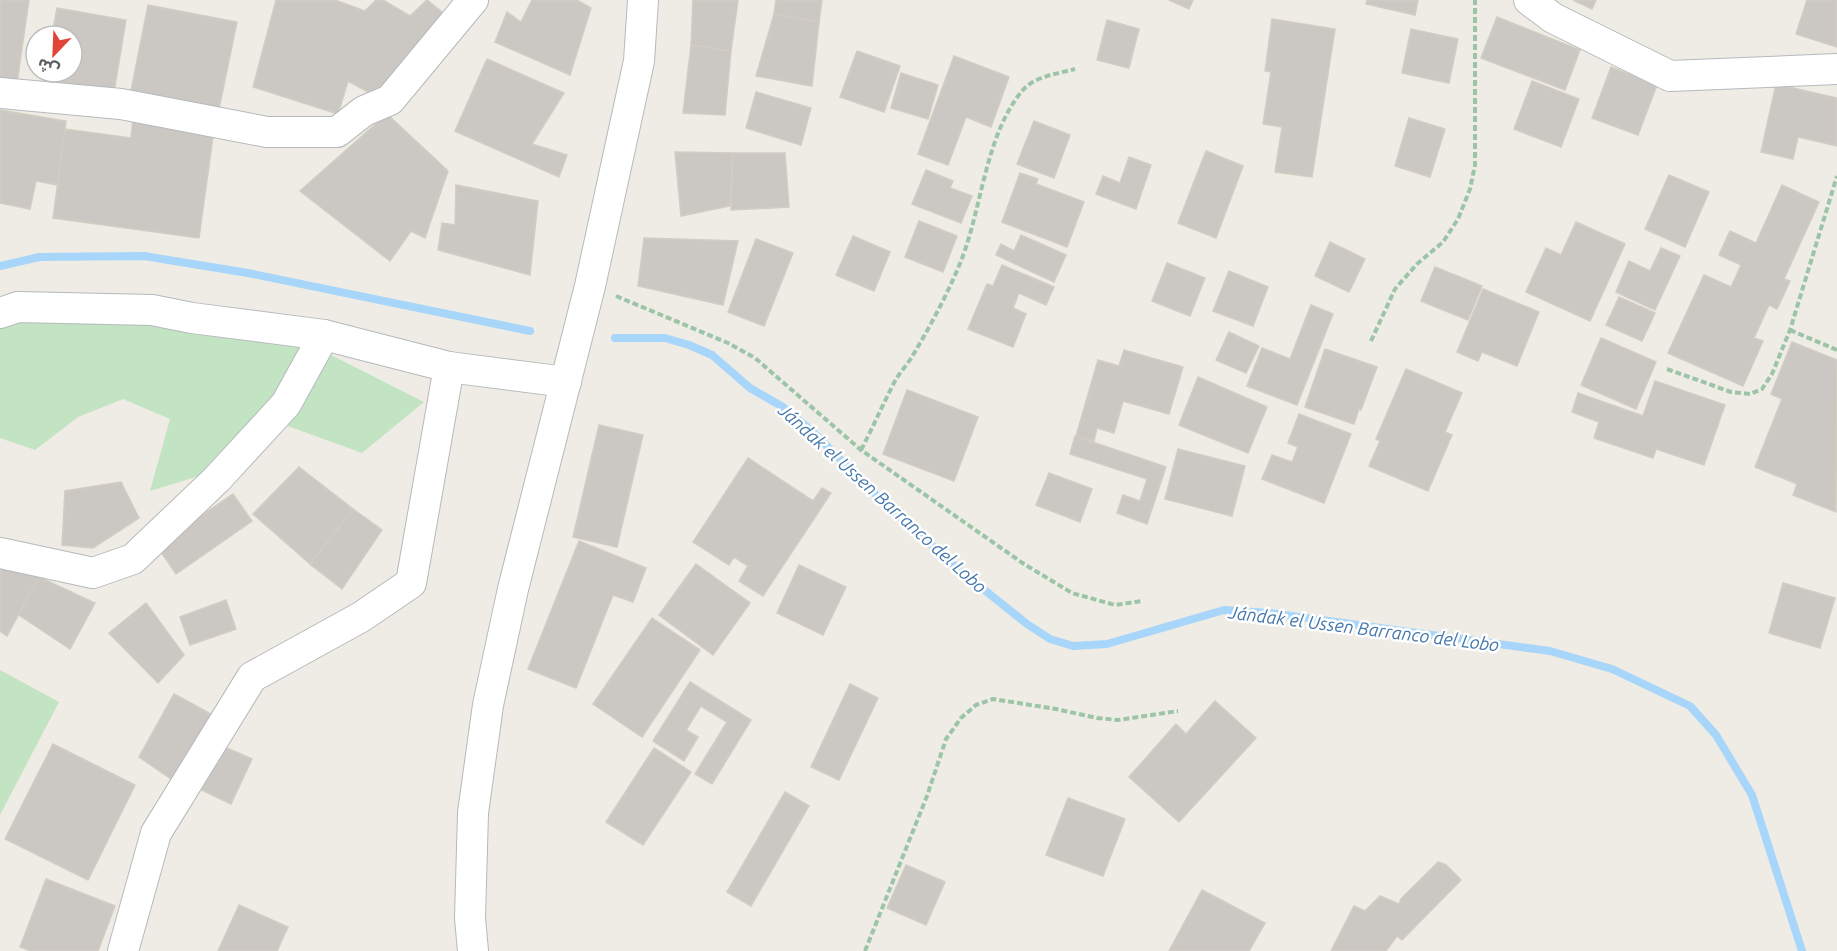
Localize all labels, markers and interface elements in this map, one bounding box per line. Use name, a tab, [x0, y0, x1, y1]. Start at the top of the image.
north arrow	[24, 24, 84, 84]
text: ش	[34, 54, 62, 80]
water label: Jándak el Ussen Barranco del Lobo	[774, 399, 991, 597]
water label: Jándak el Ussen Barranco del Lobo	[1227, 601, 1501, 655]

